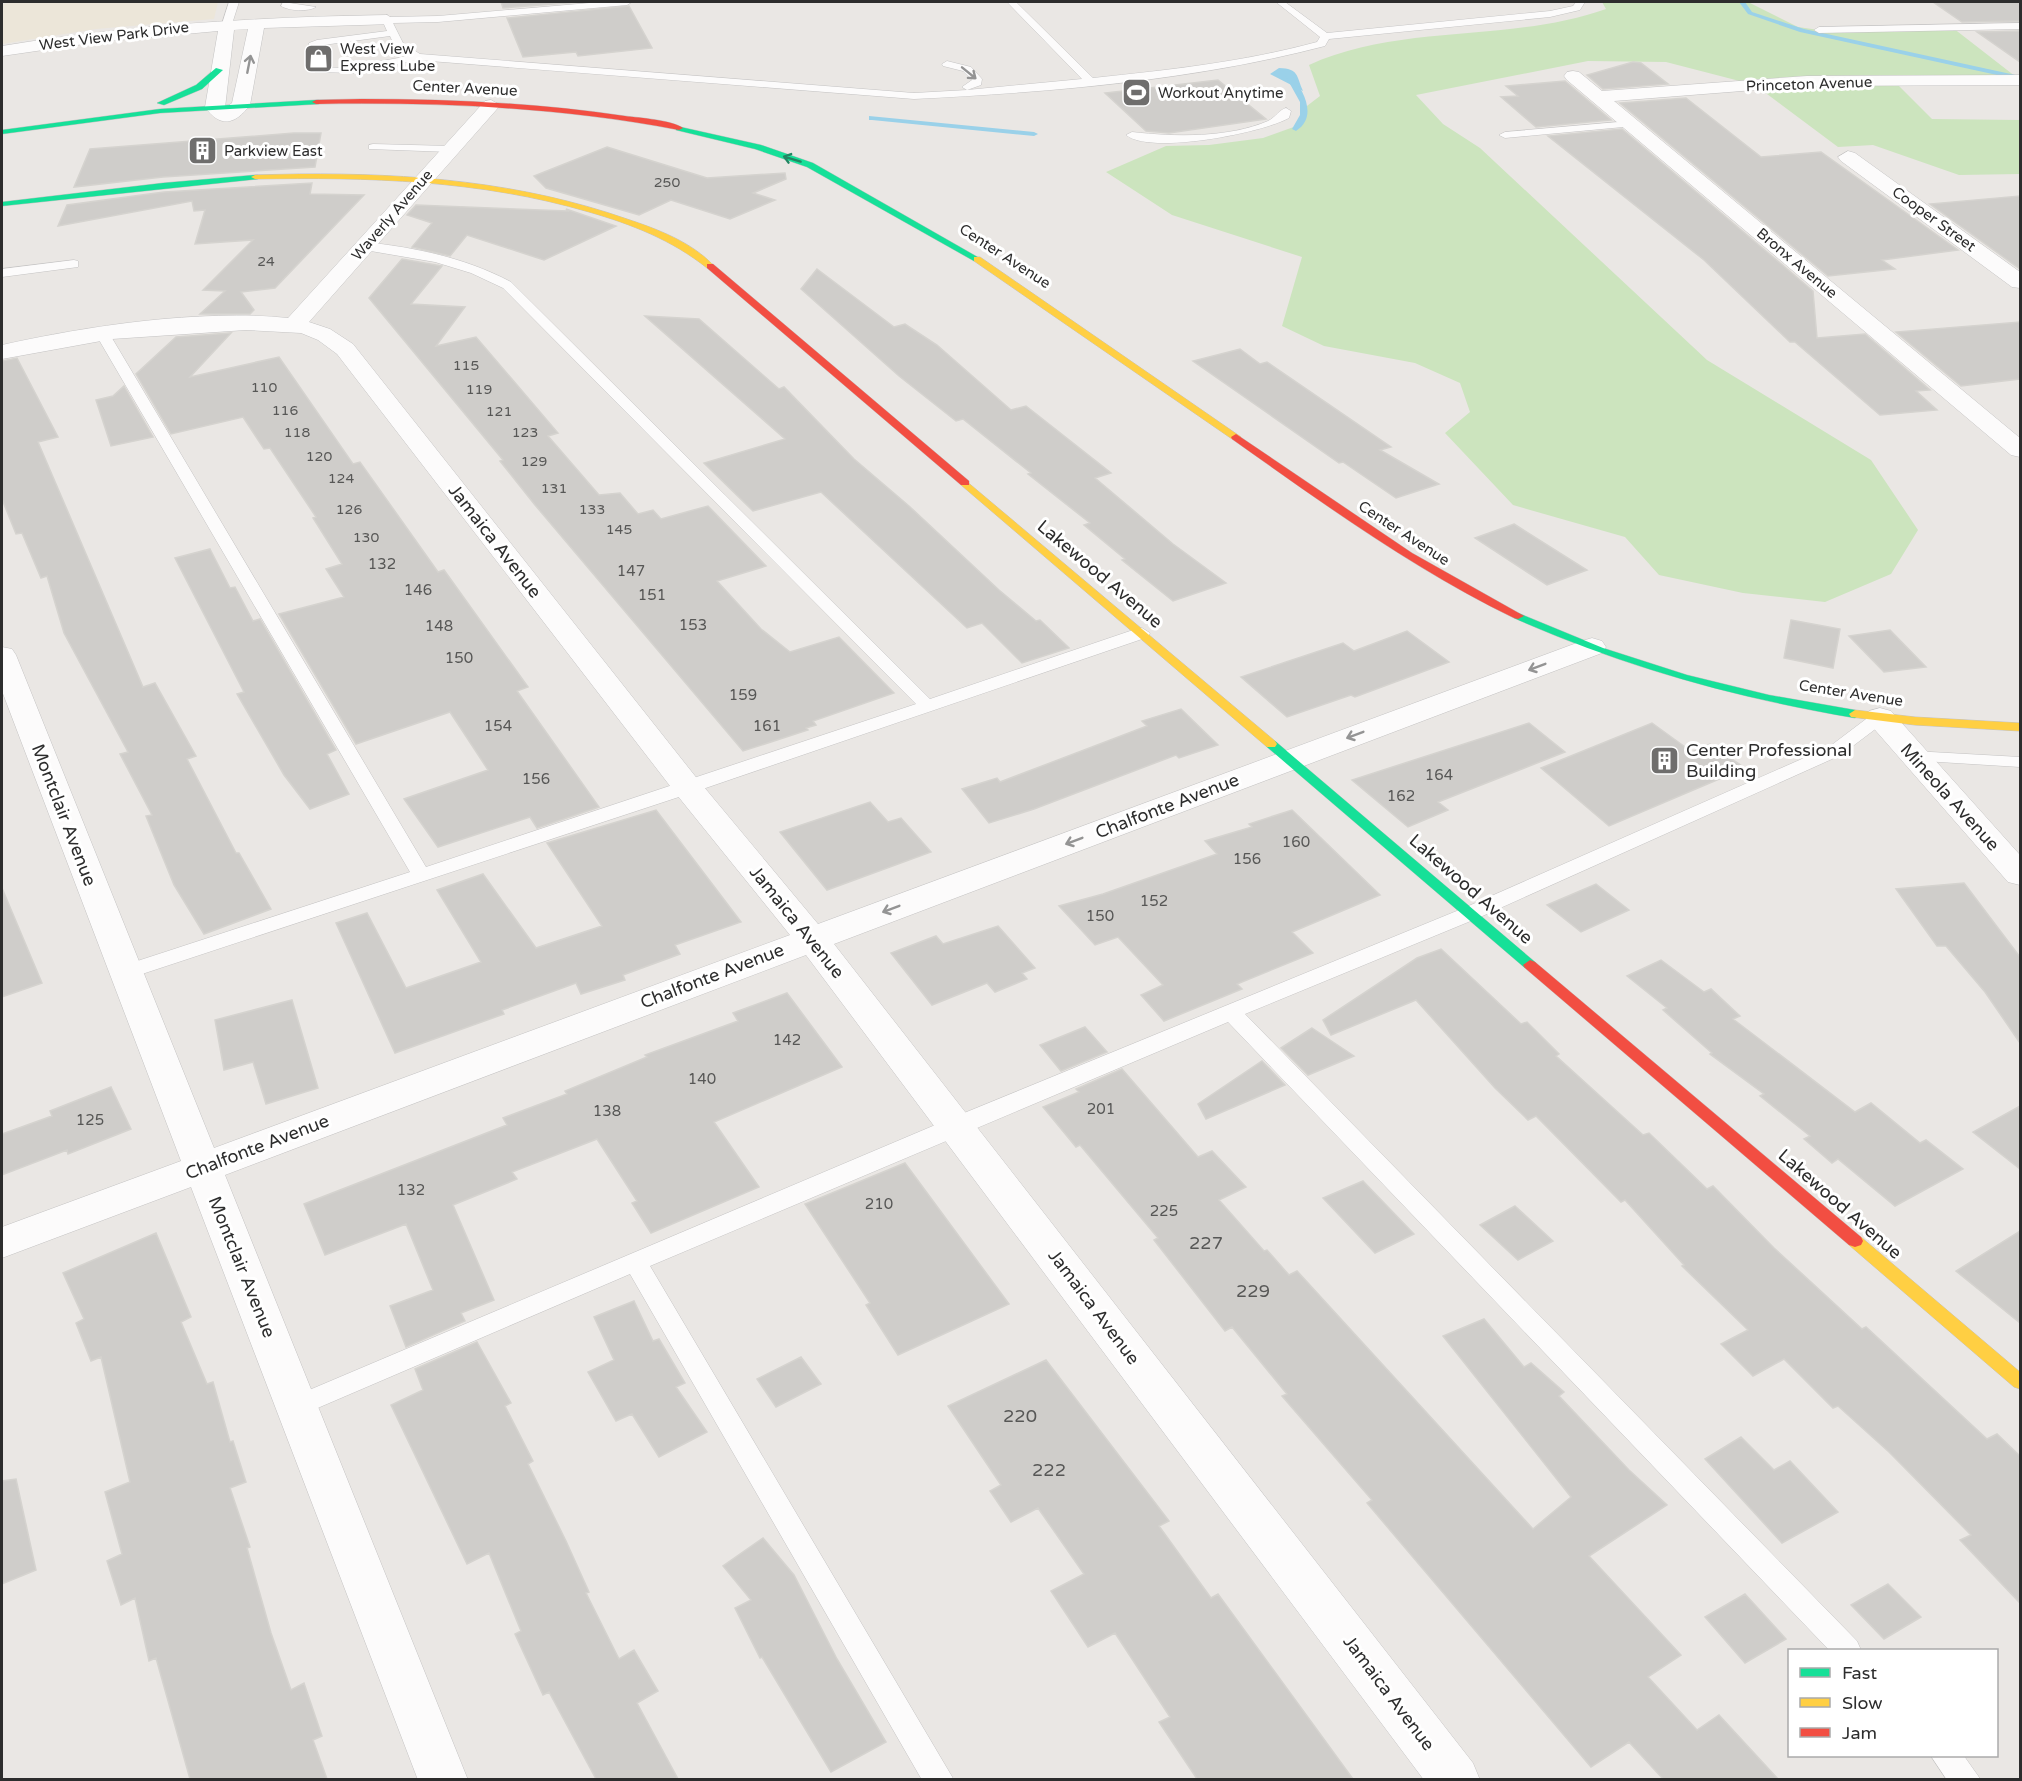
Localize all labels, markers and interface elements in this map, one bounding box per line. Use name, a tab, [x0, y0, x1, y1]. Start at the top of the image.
street label: West View Park Drive	[38, 18, 190, 54]
place label: West View Express Lube	[340, 40, 435, 75]
shop icon: West View Express Lube	[303, 42, 335, 74]
one-way arrow	[244, 55, 255, 74]
one-way arrow	[961, 66, 977, 79]
street label: Princeton Avenue	[1745, 73, 1873, 95]
street label: Center Avenue	[412, 76, 518, 100]
sports icon: Workout Anytime	[1121, 77, 1153, 109]
place label: Workout Anytime	[1158, 84, 1283, 102]
building icon: Parkview East	[187, 135, 219, 167]
place label: Parkview East	[224, 142, 323, 160]
one-way arrow	[783, 153, 802, 164]
street label: Waverly Avenue	[348, 166, 436, 264]
house number: 250	[654, 174, 680, 191]
street label: Cooper Street	[1889, 183, 1980, 256]
street label: Center Avenue	[956, 220, 1054, 292]
street label: Bronx Avenue	[1753, 224, 1841, 302]
house number: 24	[257, 253, 275, 270]
house number: 115	[453, 357, 479, 374]
house number: 110	[251, 379, 277, 396]
house number: 119	[466, 381, 492, 398]
house number: 116	[272, 402, 298, 419]
house number: 121	[486, 403, 512, 420]
house number: 118	[284, 424, 310, 441]
house number: 123	[512, 424, 538, 441]
house number: 120	[306, 448, 332, 465]
house number: 129	[521, 453, 547, 470]
house number: 124	[328, 470, 354, 487]
street label: Jamaica Avenue	[444, 480, 546, 602]
house number: 131	[541, 480, 567, 497]
street label: Center Avenue	[1355, 497, 1453, 569]
house number: 126	[336, 501, 362, 518]
house number: 133	[579, 501, 605, 518]
street label: Lakewood Avenue	[1033, 515, 1167, 633]
house number: 145	[606, 521, 632, 538]
house number: 130	[353, 529, 379, 546]
house number: 132	[368, 555, 396, 573]
house number: 147	[617, 562, 645, 580]
house number: 146	[404, 581, 432, 599]
house number: 151	[638, 586, 666, 604]
house number: 153	[679, 616, 707, 634]
house number: 148	[425, 617, 453, 635]
house number: 150	[445, 649, 473, 667]
one-way arrow	[1528, 662, 1547, 673]
street label: Center Avenue	[1798, 676, 1904, 710]
house number: 159	[729, 686, 757, 704]
house number: 154	[484, 717, 512, 735]
house number: 161	[753, 717, 781, 735]
one-way arrow	[1346, 731, 1364, 742]
place label: Center Professional Building	[1686, 739, 1852, 782]
street label: Mineola Avenue	[1896, 739, 2004, 855]
street label: Montclair Avenue	[27, 741, 101, 889]
building icon: Center Professional Building	[1649, 744, 1681, 776]
house number: 164	[1425, 766, 1453, 784]
street label: Chalfonte Avenue	[1092, 768, 1242, 844]
house number: 156	[522, 770, 550, 788]
house number: 162	[1387, 787, 1415, 805]
street label: Lakewood Avenue	[1405, 829, 1537, 949]
house number: 160	[1282, 833, 1310, 851]
one-way arrow	[1065, 836, 1084, 847]
house number: 156	[1233, 850, 1261, 868]
street label: Jamaica Avenue	[745, 861, 849, 983]
house number: 152	[1140, 892, 1168, 910]
one-way arrow	[882, 905, 901, 916]
house number: 150	[1086, 907, 1114, 925]
street label: Chalfonte Avenue	[637, 938, 787, 1014]
house number: 142	[773, 1031, 801, 1049]
house number: 140	[688, 1070, 716, 1088]
house number: 201	[1087, 1100, 1115, 1118]
house number: 138	[593, 1102, 621, 1120]
street label: Chalfonte Avenue	[182, 1109, 332, 1185]
house number: 125	[76, 1111, 104, 1129]
street label: Lakewood Avenue	[1774, 1144, 1906, 1264]
house number: 132	[397, 1181, 425, 1199]
street label: Montclair Avenue	[204, 1193, 280, 1341]
house number: 210	[865, 1195, 893, 1213]
house number: 225	[1150, 1202, 1178, 1220]
house number: 227	[1189, 1232, 1223, 1254]
street label: Jamaica Avenue	[1044, 1245, 1144, 1369]
house number: 229	[1236, 1280, 1270, 1302]
house number: 220	[1003, 1405, 1037, 1427]
house number: 222	[1032, 1459, 1066, 1481]
street label: Jamaica Avenue	[1339, 1631, 1439, 1755]
legend	[1788, 1649, 1998, 1757]
text: Fast	[1842, 1662, 1877, 1684]
text: Slow	[1842, 1692, 1883, 1714]
text: Jam	[1842, 1722, 1877, 1744]

